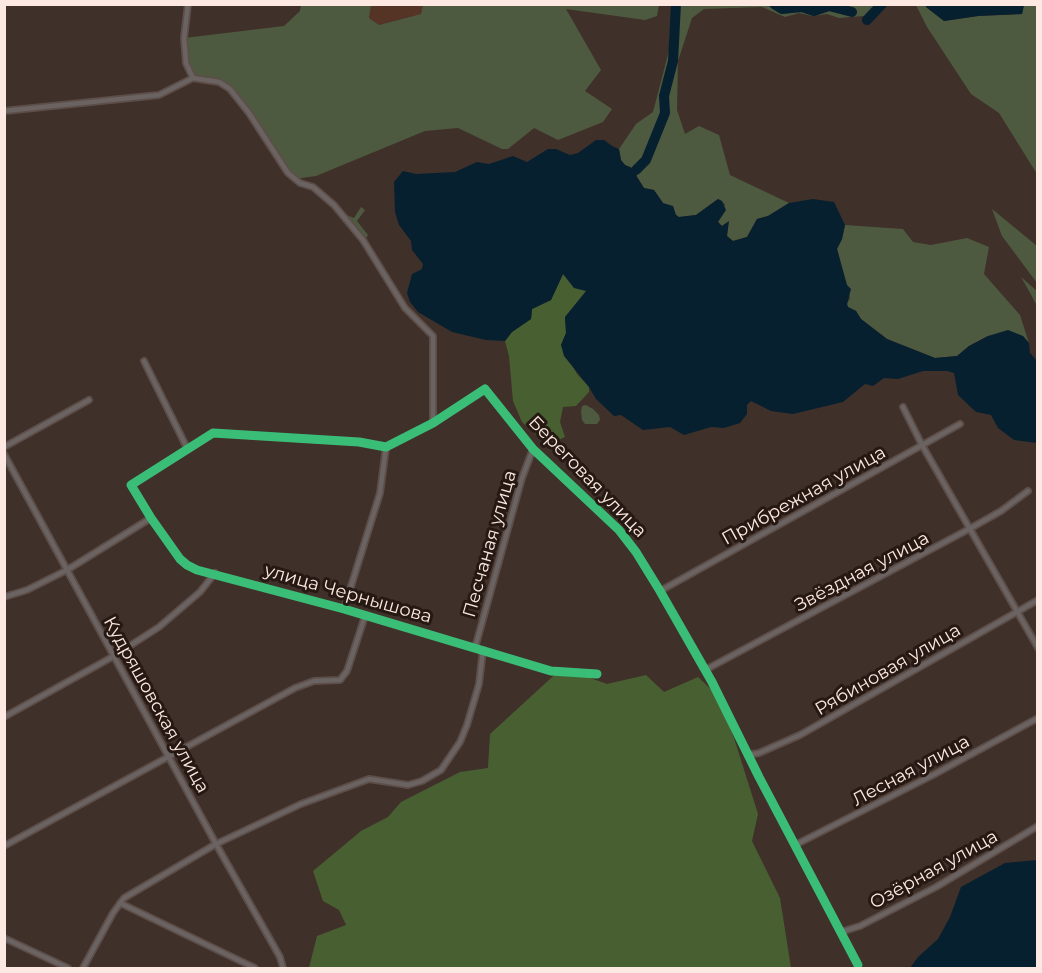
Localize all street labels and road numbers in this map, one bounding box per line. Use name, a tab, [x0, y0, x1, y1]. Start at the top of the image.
street label: Береговая улица	[523, 412, 651, 542]
street label: Прибрежная улица	[718, 442, 890, 550]
street label: Песчаная улица	[459, 468, 521, 620]
street label: Звёздная улица	[791, 527, 933, 617]
street label: улица Чернышова	[262, 560, 434, 628]
street label: Кудряшовская улица	[98, 613, 214, 797]
street label: Рябиновая улица	[812, 620, 964, 720]
street label: Лесная улица	[849, 731, 973, 811]
street label: Озёрная улица	[866, 826, 1002, 914]

